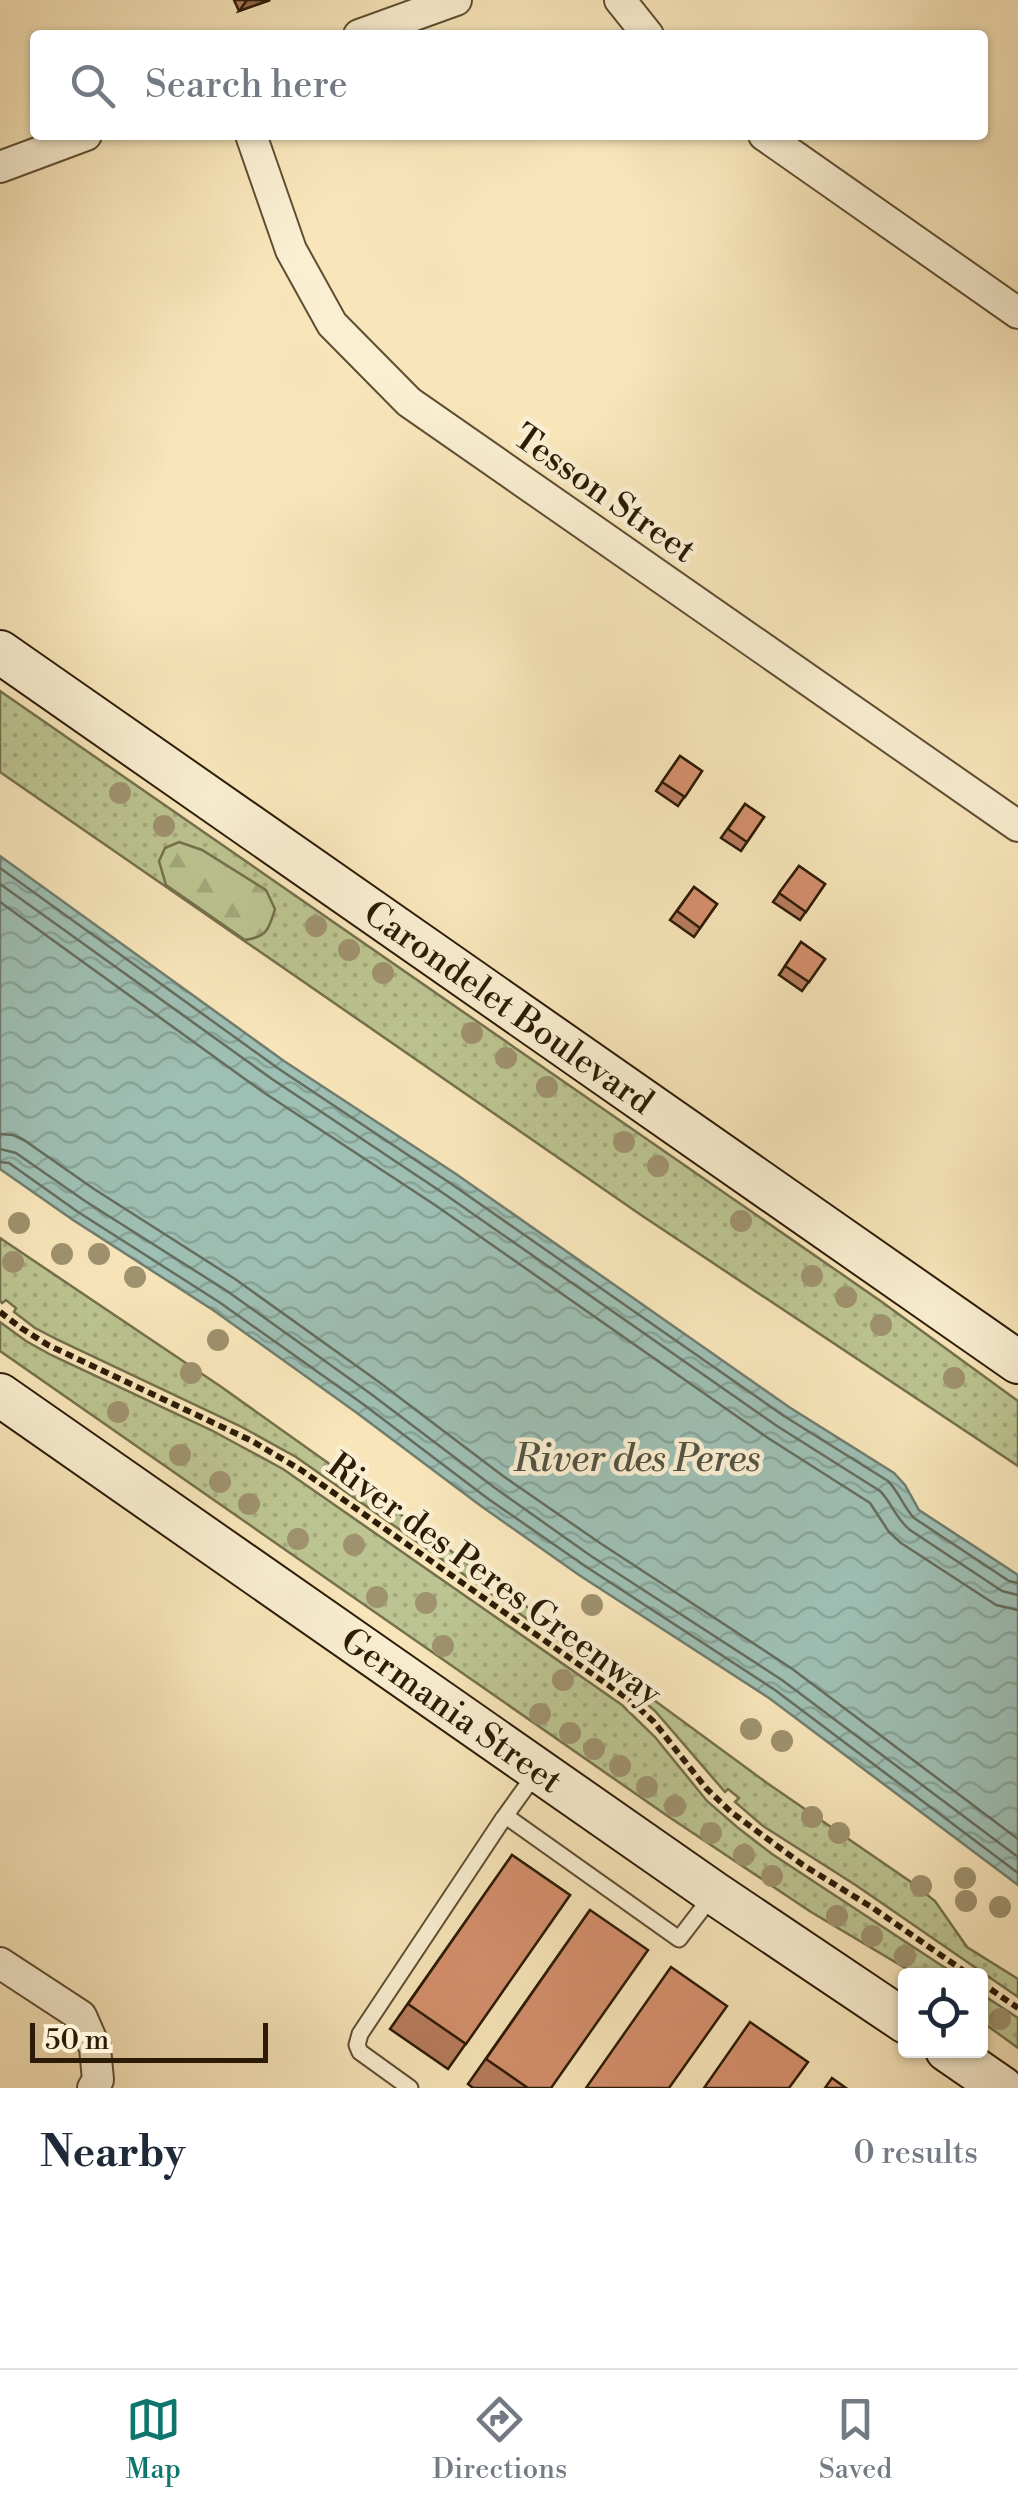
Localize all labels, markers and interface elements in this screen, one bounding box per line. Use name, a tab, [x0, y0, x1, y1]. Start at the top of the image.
search box	[30, 30, 988, 140]
icon: search	[65, 58, 120, 113]
text: Search here	[145, 62, 348, 109]
street label: Tesson Street	[505, 416, 704, 573]
street label: Carondelet Boulevard	[355, 892, 661, 1125]
water label: River des Peres	[513, 1436, 760, 1483]
street label: River des Peres Greenway	[319, 1444, 670, 1717]
street label: Germania Street	[332, 1619, 570, 1803]
map controls	[898, 1968, 988, 2058]
button: locate	[898, 1968, 988, 2058]
scale bar	[30, 2018, 268, 2062]
text: 50 m	[45, 2023, 109, 2058]
text: Nearby	[40, 2127, 185, 2180]
text: 0 results	[853, 2133, 978, 2173]
tab: Map	[126, 2392, 181, 2487]
tab: Directions	[432, 2392, 567, 2487]
tab: Saved	[819, 2392, 892, 2487]

